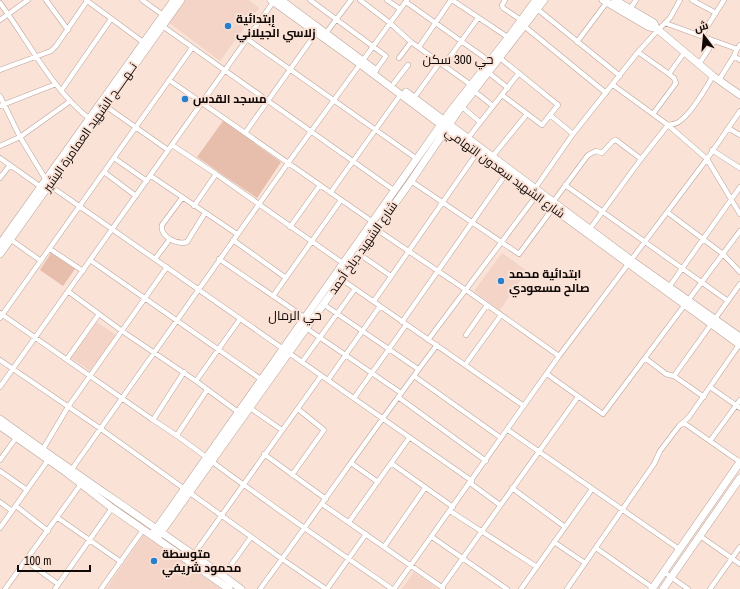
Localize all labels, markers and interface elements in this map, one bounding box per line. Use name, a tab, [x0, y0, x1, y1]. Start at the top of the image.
place label: إبتدائية زلاسي الجيلاني	[236, 11, 316, 43]
north arrow	[684, 16, 724, 56]
text: ش	[693, 18, 710, 35]
marker: إبتدائية زلاسي الجيلاني	[223, 21, 233, 31]
district label: حي 300 سكن	[423, 51, 493, 70]
street label: نــهـــــج الشهيد العمامرة البشير	[39, 59, 141, 196]
place label: مسجد القدس	[193, 91, 267, 107]
marker: مسجد القدس	[180, 94, 190, 104]
street label: شارع الشهيد سعدون التهامي	[441, 124, 568, 224]
street label: شارع الشهيد دباخ أحمد	[325, 198, 401, 298]
place label: ابتدائية محمد صالح مسعودي	[509, 266, 590, 298]
marker: ابتدائية محمد صالح مسعودي	[496, 276, 506, 286]
district label: حي الرمال	[268, 307, 322, 326]
place label: متوسطة محمود شريفي	[162, 546, 241, 578]
scale bar	[18, 547, 90, 573]
text: 100 m	[24, 553, 51, 569]
marker: متوسطة محمود شريفي	[149, 556, 159, 566]

